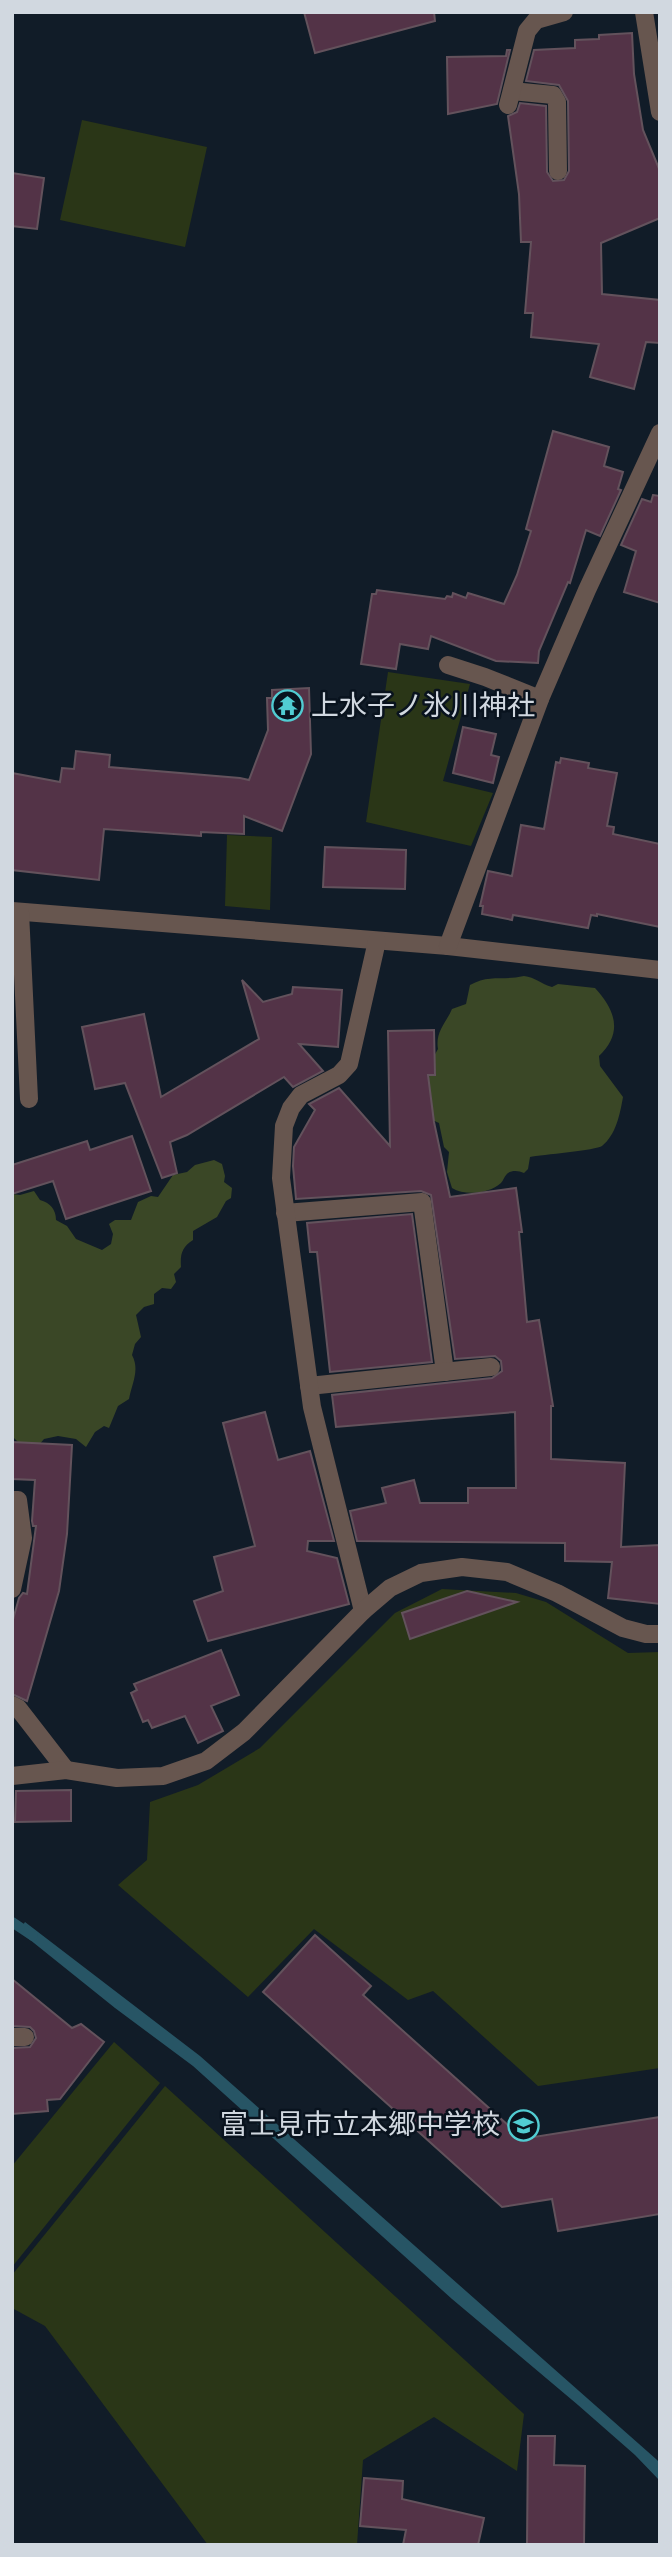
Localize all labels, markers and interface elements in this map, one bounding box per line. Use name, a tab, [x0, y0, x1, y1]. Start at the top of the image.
place label: 上水子ノ氷川神社	[311, 685, 535, 728]
temple icon: 上水子ノ氷川神社	[271, 689, 305, 723]
place label: 富士見市立本郷中学校	[220, 2104, 500, 2147]
school or university icon: 富士見市立本郷中学校	[506, 2108, 540, 2142]

